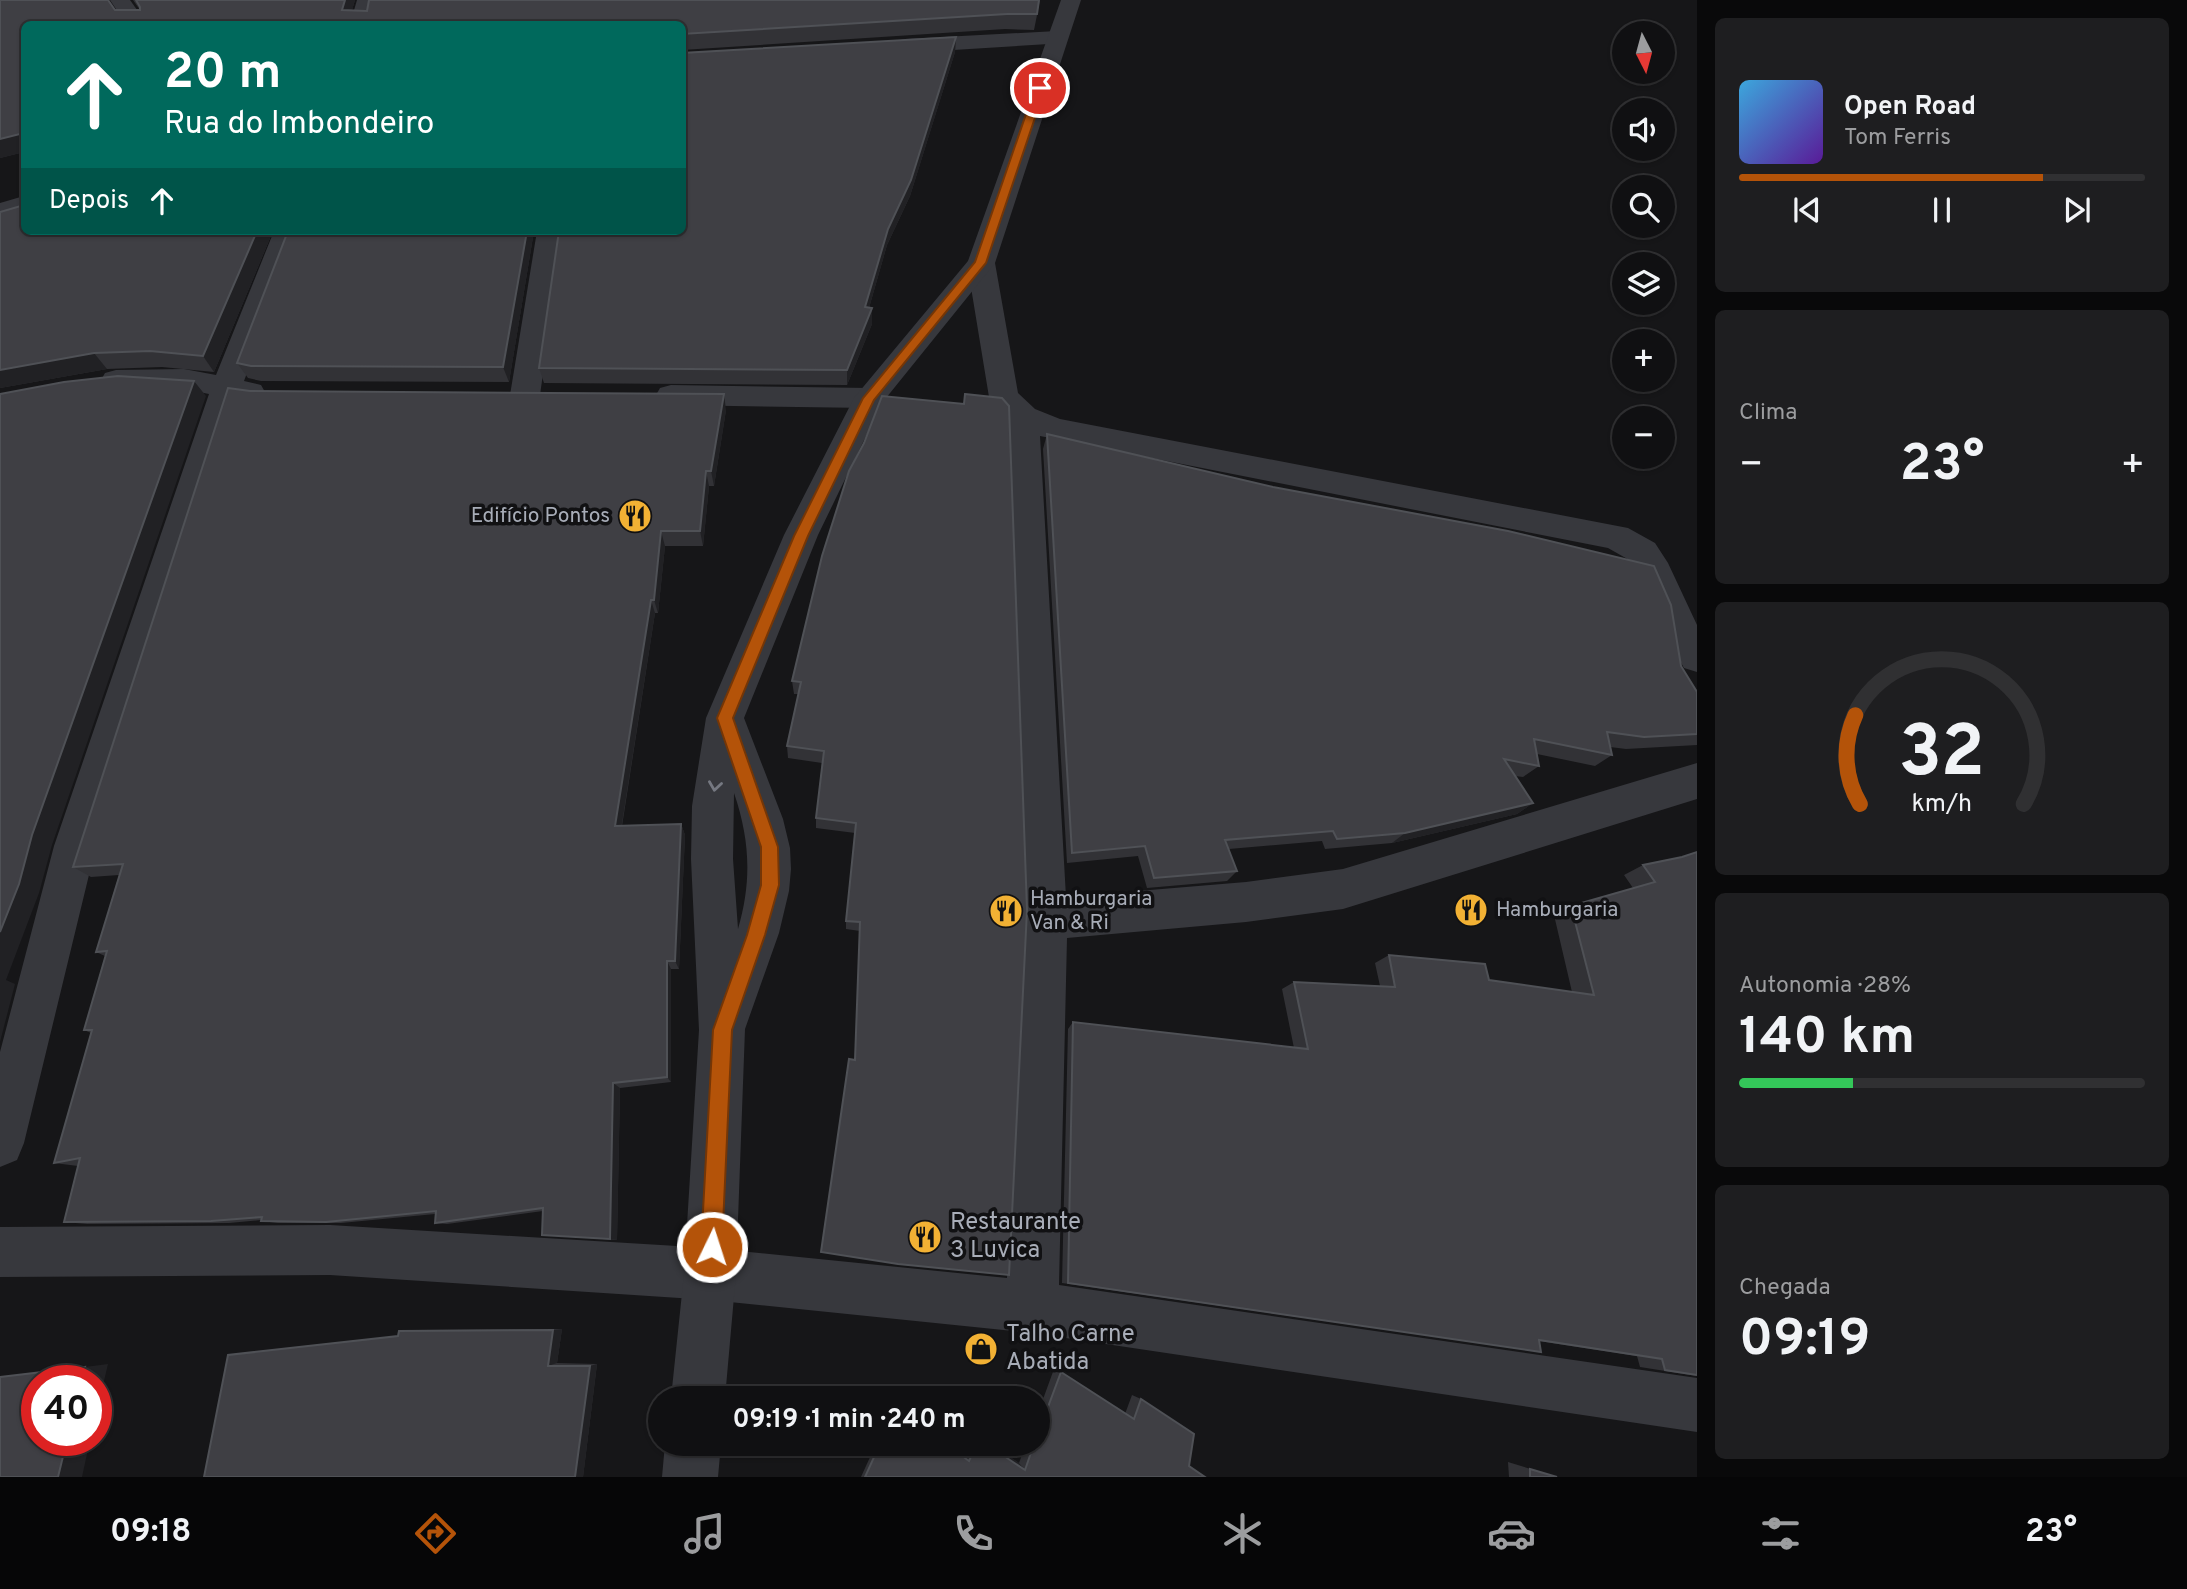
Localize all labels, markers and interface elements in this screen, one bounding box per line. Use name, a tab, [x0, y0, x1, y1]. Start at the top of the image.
north arrow	[1612, 21, 1675, 84]
map controls	[1612, 21, 1675, 469]
text: 20 m	[164, 44, 281, 106]
icon: ahead	[49, 49, 140, 140]
pin	[1010, 58, 1070, 118]
icon: arrive	[1021, 69, 1059, 107]
text: Open Road	[1844, 91, 1976, 124]
button: sound	[1612, 98, 1675, 161]
text: Rua do Imbondeiro	[164, 105, 434, 145]
text: Tom Ferris	[1844, 124, 1951, 153]
button: search	[1612, 175, 1675, 238]
icon: ahead	[143, 182, 181, 220]
text: Depois	[49, 185, 129, 218]
icon: previous	[1788, 191, 1826, 229]
icon: pause	[1923, 191, 1961, 229]
icon: next	[2058, 191, 2096, 229]
button: layers	[1612, 252, 1675, 315]
button: +	[1612, 329, 1675, 392]
text: Clima	[1739, 399, 1797, 428]
button: −	[1612, 406, 1675, 469]
text: 23°	[1900, 433, 1984, 499]
text: −	[1739, 442, 1764, 491]
text: +	[2120, 442, 2145, 491]
restaurant icon: Edifício Pontos	[616, 497, 654, 535]
place label: Edifício Pontos	[471, 503, 610, 530]
text: 32	[1899, 711, 1985, 803]
one-way arrow	[708, 780, 723, 792]
text: km/h	[1912, 789, 1972, 821]
place label: Hamburgaria Van & Ri	[1030, 886, 1152, 937]
restaurant icon: Hamburgaria	[1452, 891, 1490, 929]
restaurant icon: Hamburgaria Van & Ri	[987, 892, 1025, 930]
place label: Hamburgaria	[1496, 897, 1618, 924]
text: Autonomia · 28%	[1739, 972, 1911, 1001]
text: 140 km	[1739, 1006, 1915, 1072]
place label: Restaurante 3 Luvica	[950, 1208, 1081, 1266]
position arrow	[675, 1210, 749, 1284]
restaurant icon: Restaurante 3 Luvica	[906, 1218, 944, 1256]
text: Chegada	[1739, 1274, 1831, 1303]
text: 09:19	[1739, 1308, 1871, 1374]
place label: Talho Carne Abatida	[1006, 1320, 1135, 1378]
shop icon: Talho Carne Abatida	[962, 1330, 1000, 1368]
speed limit sign: 40	[21, 1365, 112, 1456]
text: 09:19 · 1 min · 240 m	[732, 1404, 966, 1437]
icon: directions	[411, 1509, 460, 1558]
icon: music	[680, 1509, 729, 1558]
icon: phone	[949, 1509, 998, 1558]
icon: climate	[1218, 1509, 1267, 1558]
icon: car	[1487, 1509, 1536, 1558]
icon: filters	[1756, 1509, 1805, 1558]
text: 09:18	[110, 1513, 191, 1553]
text: 23°	[2025, 1513, 2077, 1553]

